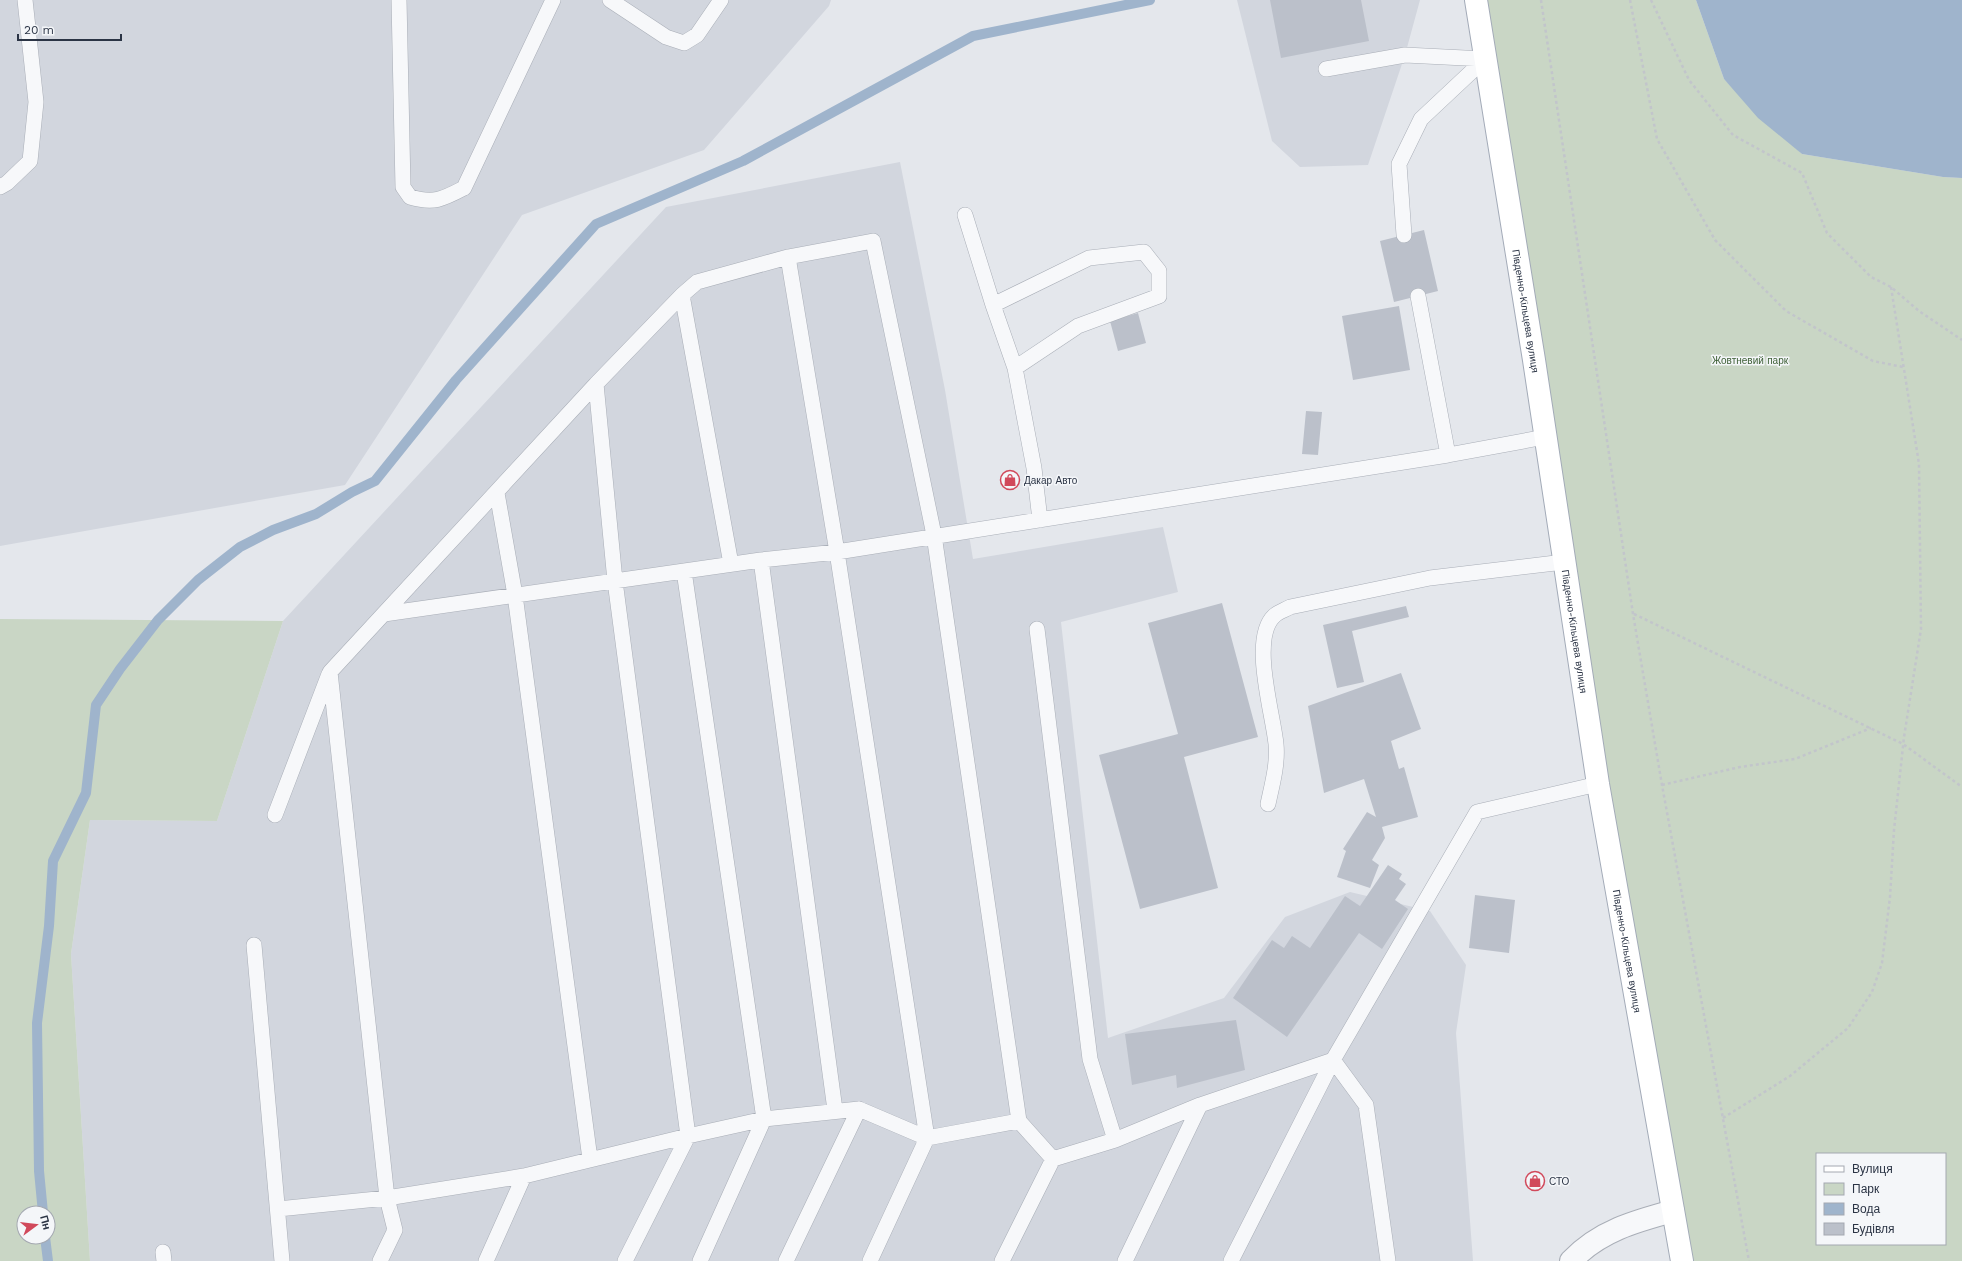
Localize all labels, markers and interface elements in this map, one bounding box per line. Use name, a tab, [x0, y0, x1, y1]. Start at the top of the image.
scale bar	[18, 16, 121, 42]
text: 20 m	[24, 23, 54, 37]
street label: Південно-Кільцева вулиця	[1511, 249, 1541, 373]
park label: Жовтневий парк	[1712, 355, 1789, 366]
shop icon: Дакар Авто	[999, 469, 1021, 491]
place label: Дакар Авто	[1024, 475, 1078, 486]
street label: Південно-Кільцева вулиця	[1560, 569, 1590, 694]
street label: Південно-Кільцева вулиця	[1611, 889, 1644, 1013]
legend	[1816, 1153, 1946, 1245]
text: Вулиця	[1852, 1162, 1893, 1176]
shop icon: СТО	[1524, 1170, 1546, 1192]
place label: СТО	[1549, 1176, 1570, 1187]
text: Парк	[1852, 1182, 1880, 1196]
text: Вода	[1852, 1202, 1880, 1216]
north arrow	[16, 1205, 56, 1245]
text: Пн	[37, 1214, 53, 1231]
text: Будівля	[1852, 1222, 1894, 1236]

